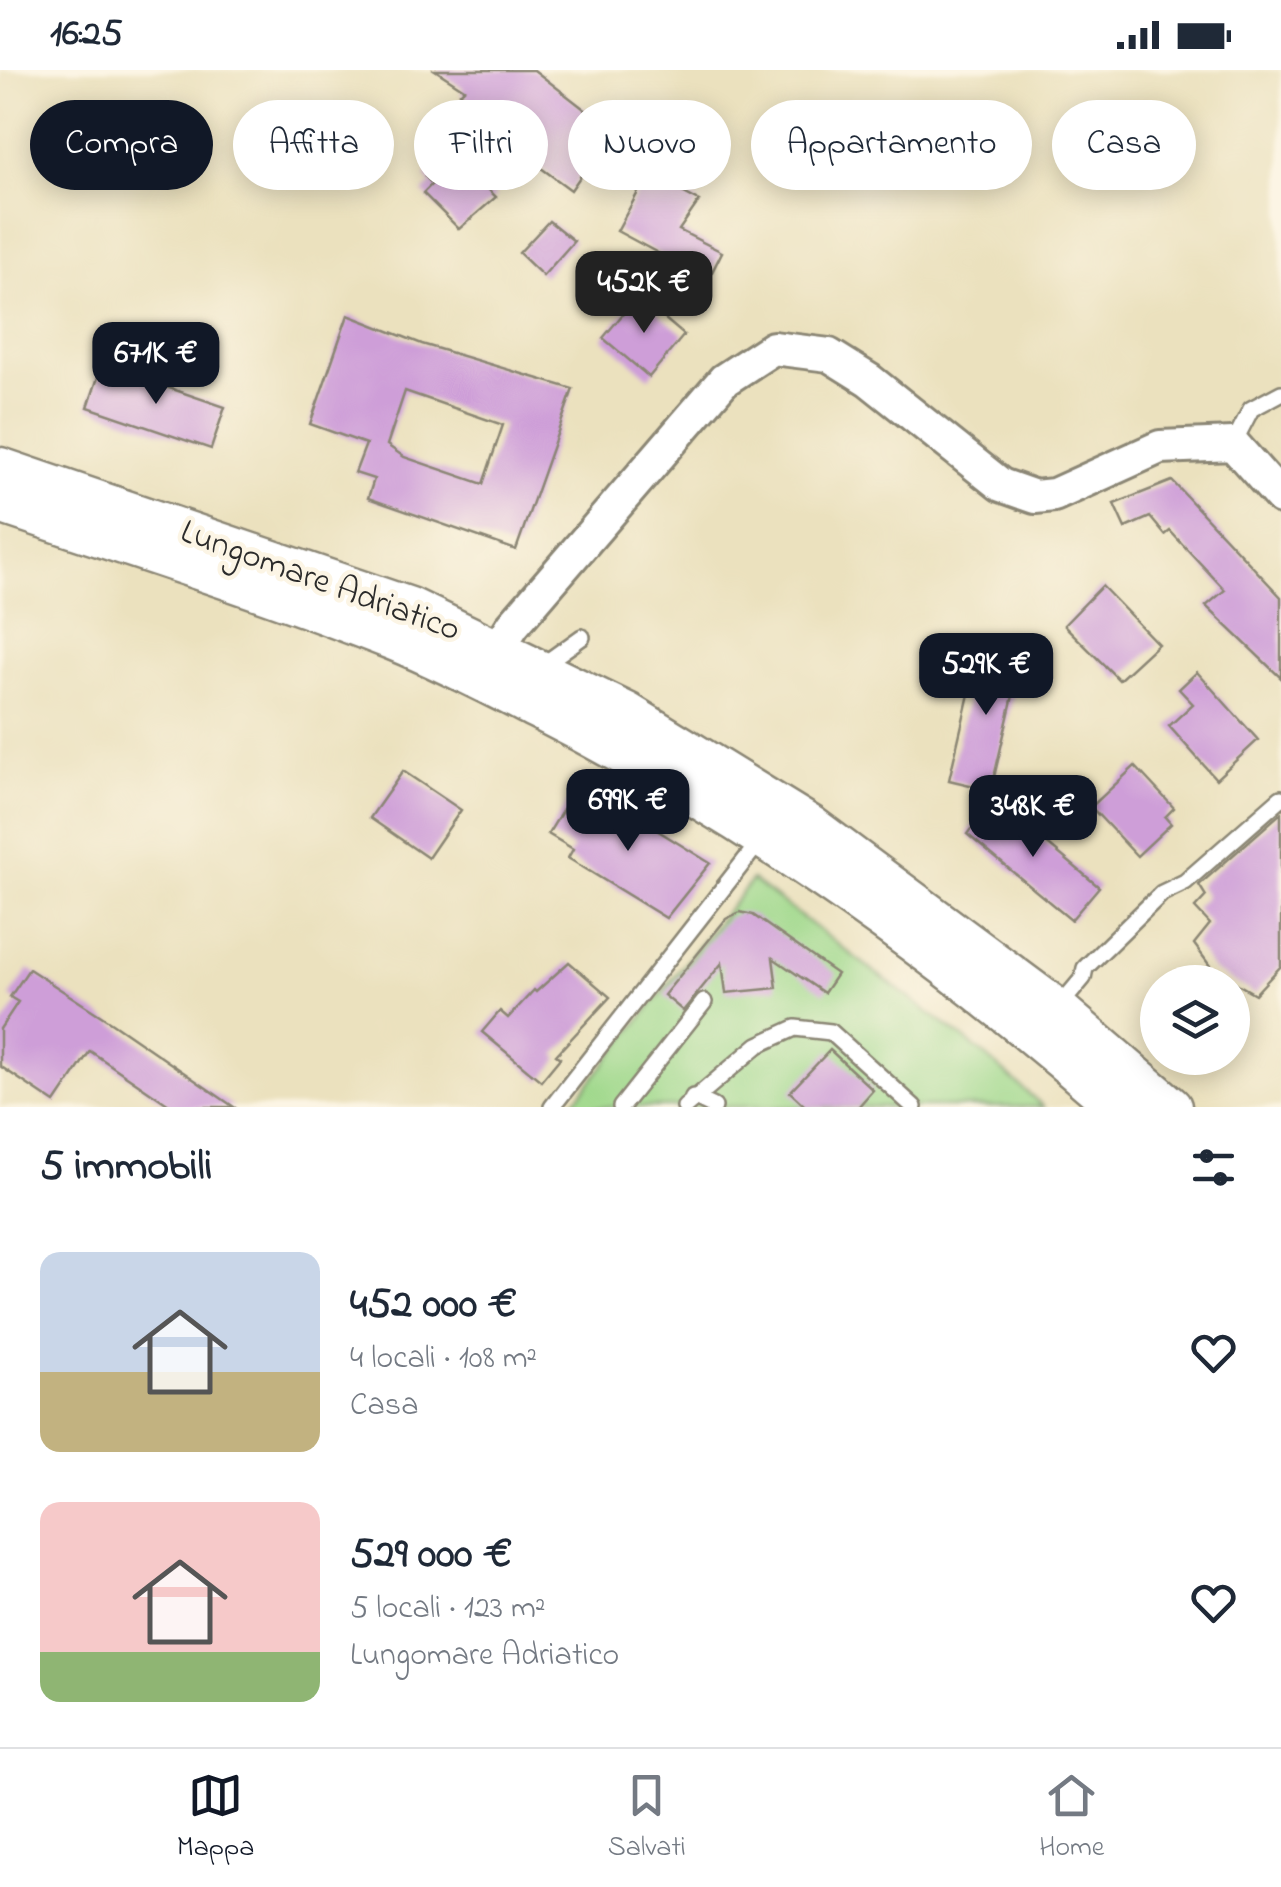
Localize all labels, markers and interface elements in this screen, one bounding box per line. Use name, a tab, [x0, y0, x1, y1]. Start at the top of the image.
text: 16:25	[50, 7, 123, 63]
chip: Compra	[30, 100, 213, 190]
chip: Affitta	[233, 100, 394, 190]
chip: Filtri	[414, 100, 548, 190]
chip: Nuovo	[568, 100, 731, 190]
chip: Appartamento	[751, 100, 1032, 190]
chip: Casa	[1052, 100, 1196, 190]
pin: 452K €	[563, 251, 725, 336]
text: 452K €	[597, 260, 691, 307]
pin: 671K €	[75, 322, 237, 407]
text: 671K €	[114, 331, 198, 378]
street label: Lungomare Adriatico	[173, 508, 467, 656]
pin: 529K €	[905, 633, 1067, 718]
text: 529K €	[941, 642, 1031, 689]
pin: 699K €	[547, 769, 709, 854]
pin: 348K €	[952, 775, 1114, 860]
text: 699K €	[588, 778, 668, 825]
text: 348K €	[991, 784, 1075, 831]
map controls	[1140, 965, 1250, 1075]
button: layers	[1140, 965, 1250, 1075]
text: 5 immobili	[40, 1137, 212, 1198]
icon: filters	[1186, 1140, 1241, 1195]
text: 452 000 €	[350, 1275, 517, 1336]
icon: home	[120, 1292, 240, 1412]
icon: heart	[1186, 1325, 1241, 1380]
text: 4 locali · 108 m²	[350, 1336, 537, 1383]
text: Casa	[350, 1383, 418, 1430]
text: 529 000 €	[350, 1525, 512, 1586]
icon: home	[120, 1542, 240, 1662]
icon: heart	[1186, 1575, 1241, 1630]
text: 5 locali · 123 m²	[350, 1586, 545, 1633]
text: Lungomare Adriatico	[350, 1633, 619, 1680]
tab: Mappa	[177, 1768, 254, 1869]
tab: Salvati	[608, 1768, 686, 1869]
tab: Home	[1039, 1768, 1104, 1869]

